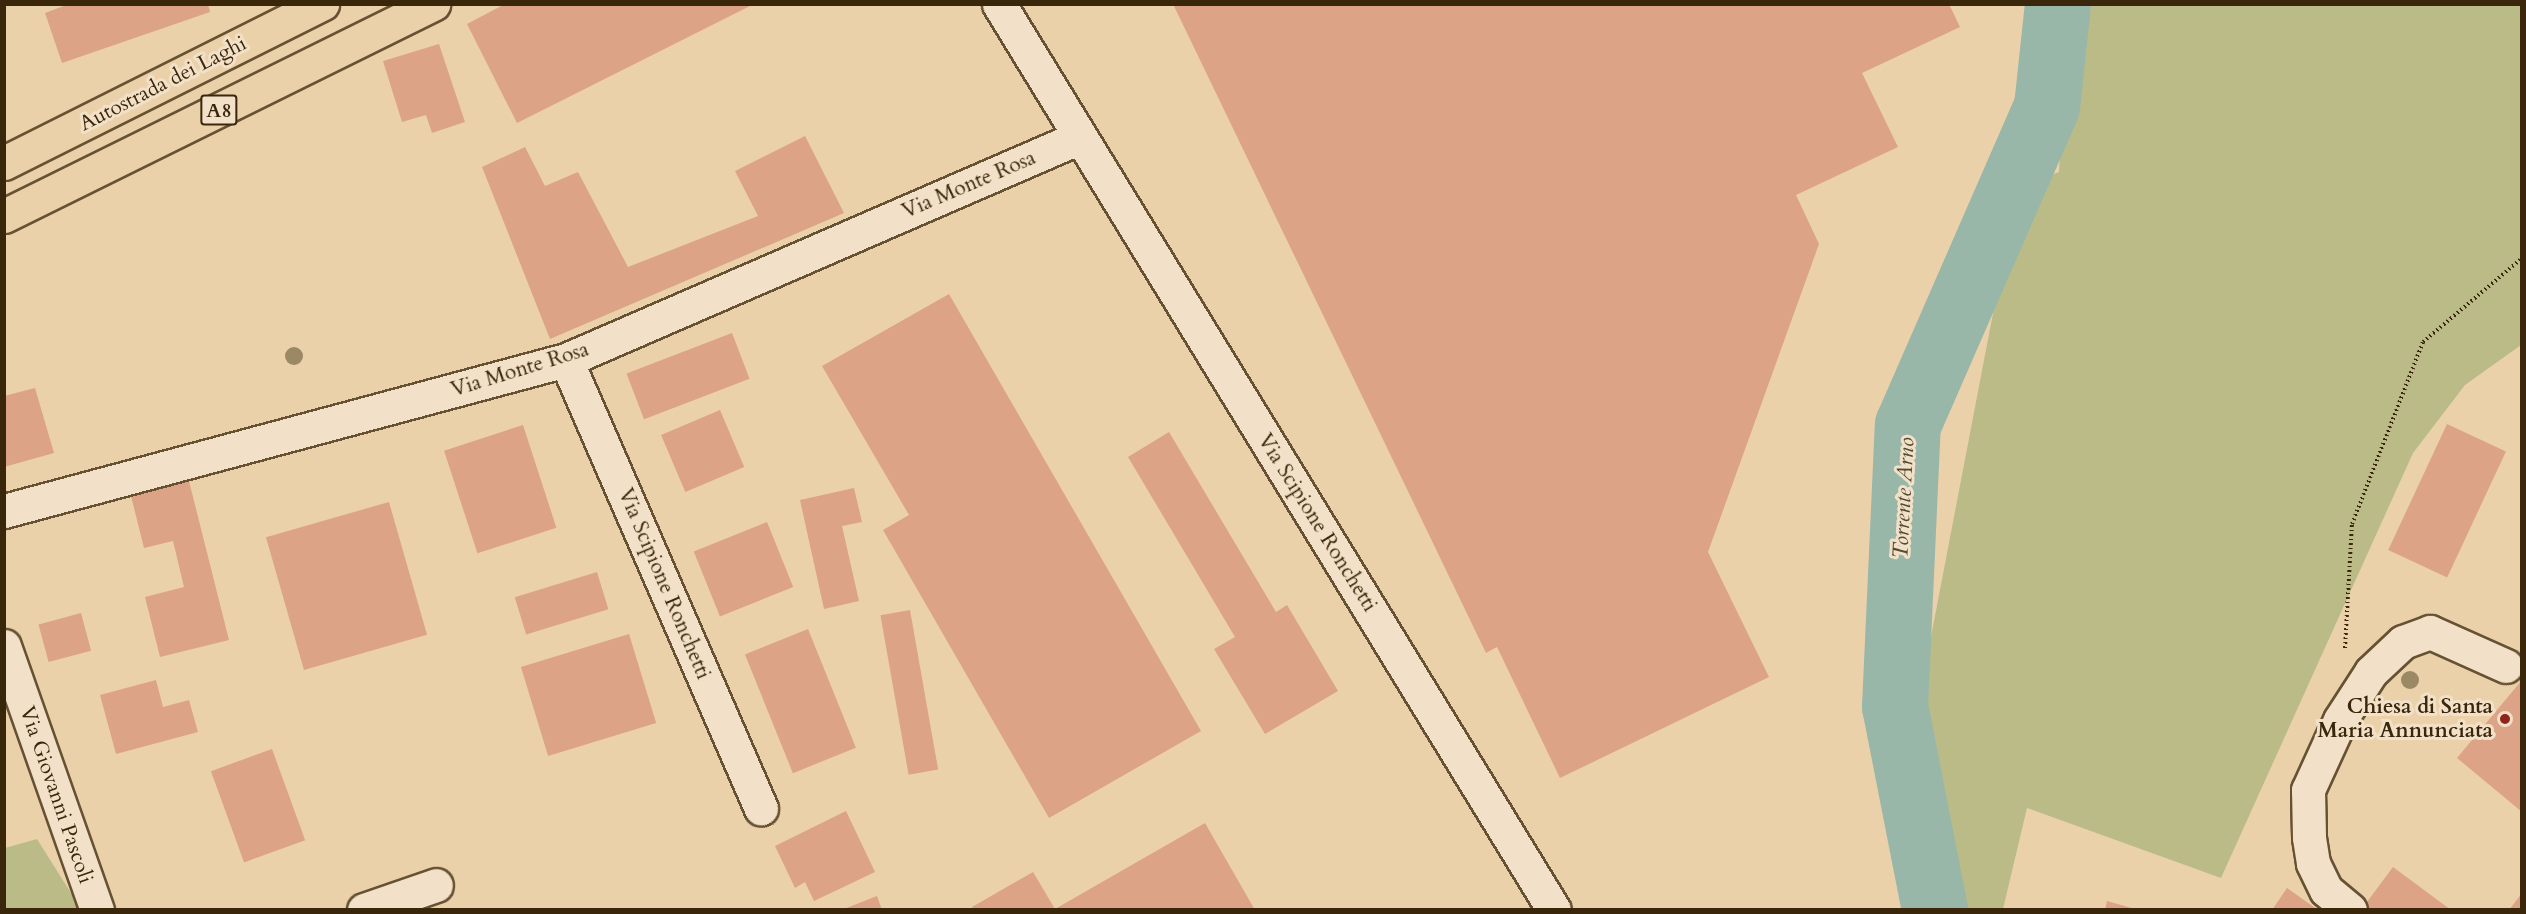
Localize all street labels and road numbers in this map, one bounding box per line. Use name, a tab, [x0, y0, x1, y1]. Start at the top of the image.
street label: Autostrada dei Laghi	[75, 31, 251, 137]
road number: A8	[200, 93, 238, 127]
street label: Via Monte Rosa	[898, 145, 1040, 225]
street label: Via Monte Rosa	[448, 337, 592, 403]
street label: Via Scipione Ronchetti	[1252, 429, 1382, 617]
street label: Via Scipione Ronchetti	[612, 485, 716, 683]
street label: Via Giovanni Pascoli	[14, 703, 98, 887]

